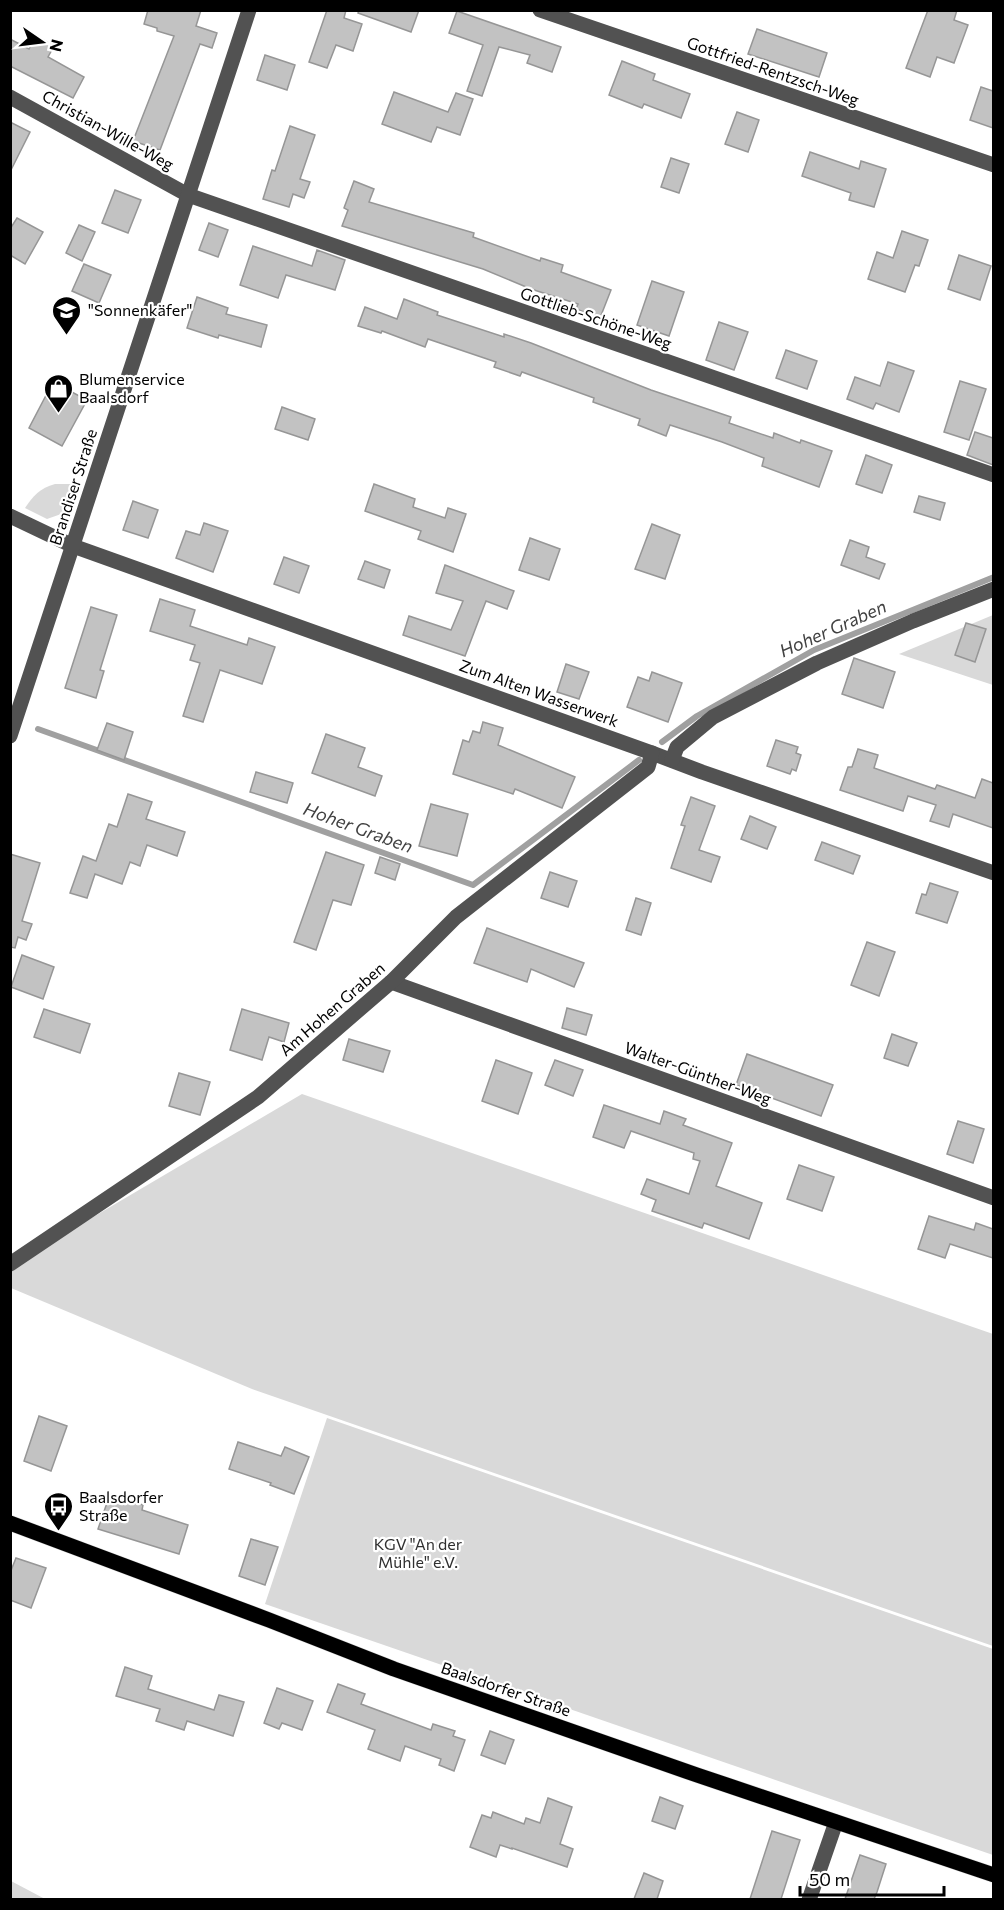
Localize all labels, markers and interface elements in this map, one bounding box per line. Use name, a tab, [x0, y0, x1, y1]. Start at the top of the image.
north arrow	[12, 12, 72, 72]
street label: Gottfried-Rentzsch-Weg	[685, 32, 862, 109]
text: N	[46, 38, 68, 54]
street label: Christian-Wille-Weg	[39, 86, 178, 174]
street label: Gottlieb-Schöne-Weg	[518, 283, 675, 352]
school or university icon: "Sonnenkäfer"	[51, 294, 83, 336]
place label: "Sonnenkäfer"	[88, 300, 193, 319]
place label: Blumenservice Baalsdorf	[79, 369, 185, 406]
shop icon: Blumenservice Baalsdorf	[42, 372, 74, 414]
street label: Brandiser Straße	[45, 426, 100, 547]
water label: Hoher Graben	[776, 595, 889, 661]
street label: Zum Alten Wasserwerk	[457, 655, 622, 730]
water label: Hoher Graben	[301, 797, 416, 857]
street label: Am Hohen Graben	[275, 958, 388, 1059]
street label: Walter-Günther-Weg	[622, 1037, 774, 1108]
place label: Baalsdorfer Straße	[79, 1487, 164, 1524]
bus stop icon: Baalsdorfer Straße	[42, 1490, 74, 1532]
park label: KGV "An der Mühle" e.V.	[374, 1534, 463, 1571]
street label: Baalsdorfer Straße	[439, 1657, 574, 1720]
scale bar	[800, 1859, 944, 1897]
text: 50 m	[809, 1868, 850, 1890]

